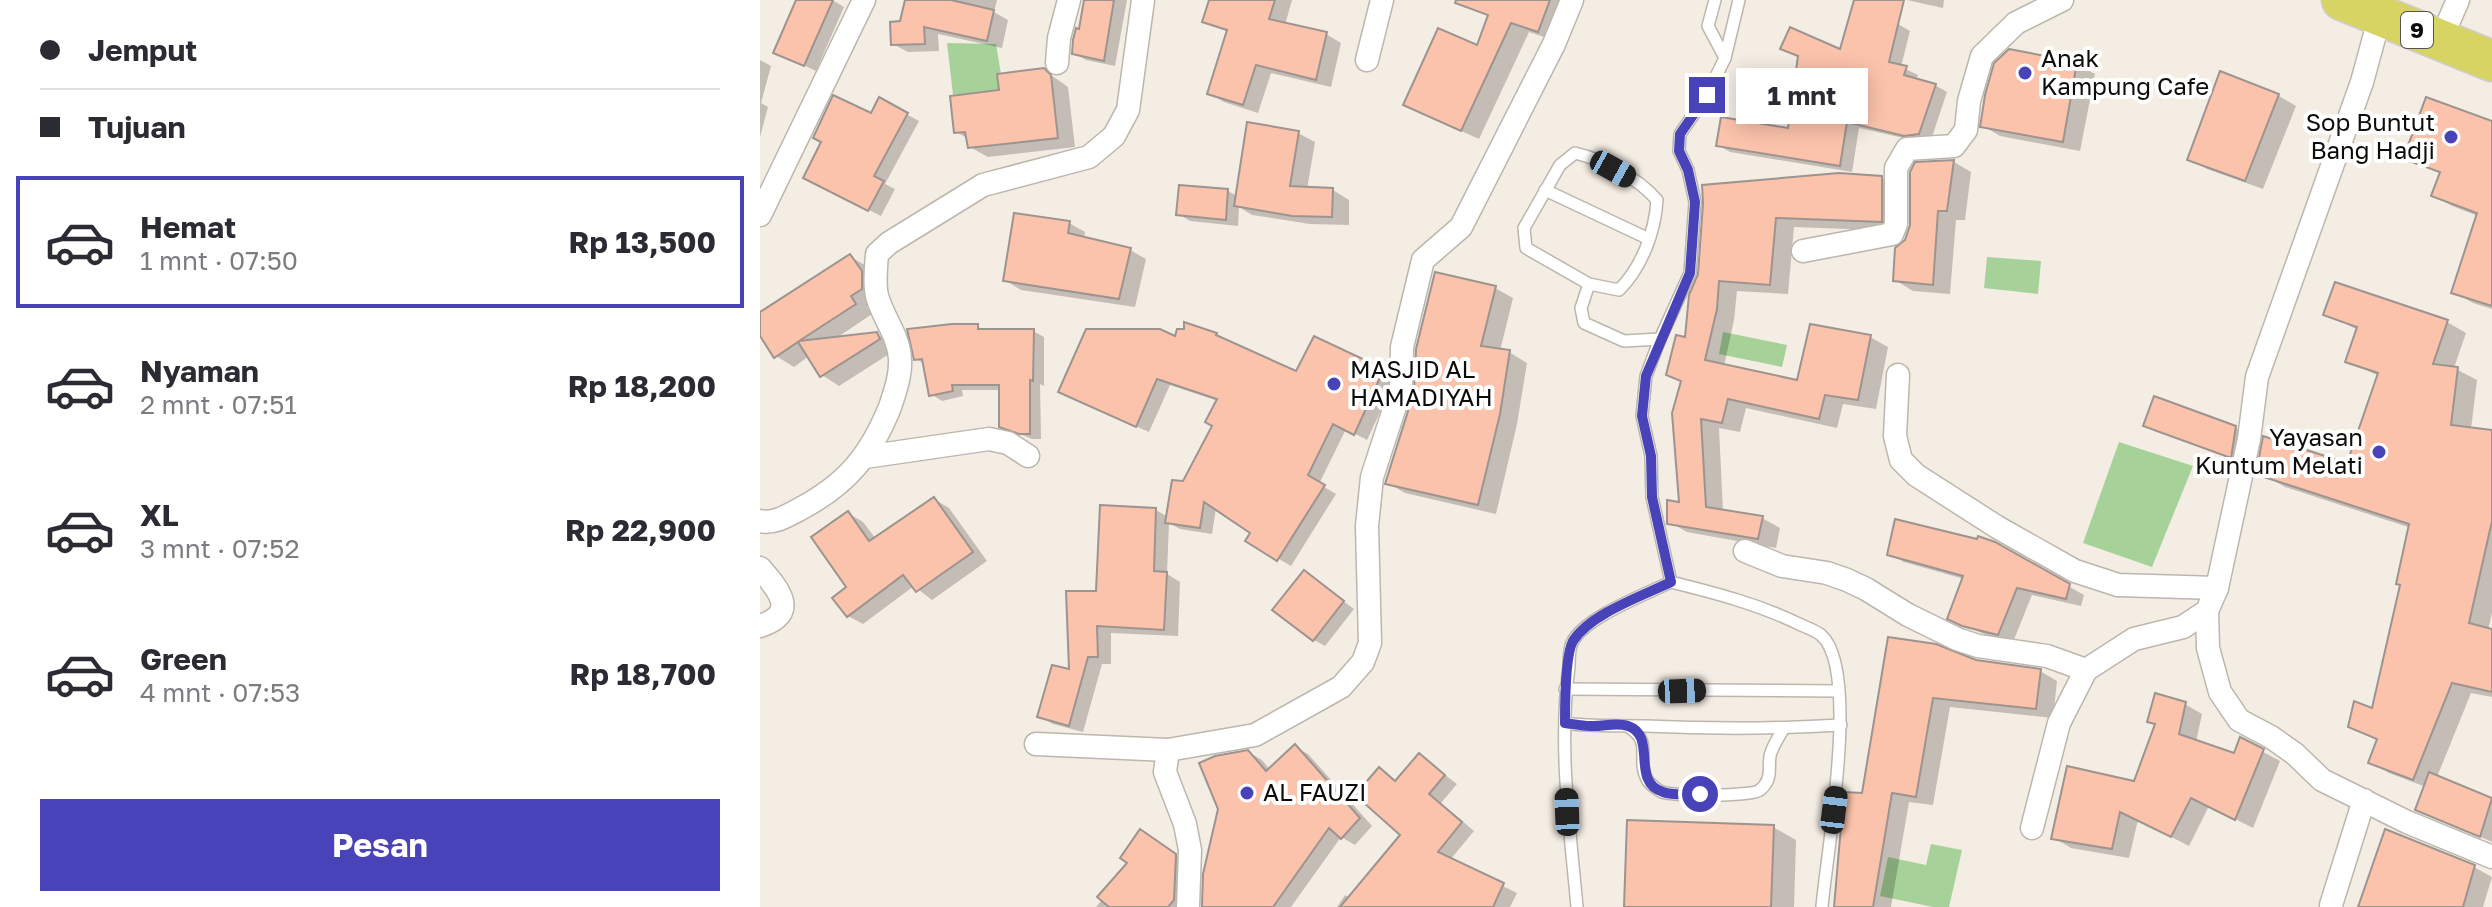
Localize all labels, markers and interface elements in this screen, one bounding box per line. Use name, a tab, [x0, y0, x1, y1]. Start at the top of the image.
road number: 9	[2401, 12, 2433, 48]
text: Jemput	[88, 32, 197, 68]
place label: Anak Kampung Cafe	[2041, 43, 2209, 100]
marker: Anak Kampung Cafe	[2016, 64, 2034, 82]
callout: 1 mnt	[1735, 67, 1867, 123]
route end	[1689, 77, 1725, 113]
text: 1 mnt	[1768, 80, 1836, 111]
place label: Sop Buntut Bang Hadji	[2306, 107, 2435, 164]
text: Tujuan	[88, 109, 186, 145]
marker: Sop Buntut Bang Hadji	[2442, 128, 2460, 146]
car	[1586, 147, 1640, 191]
icon: car	[44, 206, 116, 278]
text: Hemat	[140, 209, 236, 245]
text: Rp 13,500	[569, 224, 716, 260]
text: 1 mnt · 07:50	[140, 245, 298, 276]
icon: car	[44, 350, 116, 422]
text: Nyaman	[140, 353, 259, 389]
place label: MASJID AL HAMADIYAH	[1350, 354, 1493, 411]
text: Rp 18,200	[568, 368, 716, 404]
marker: MASJID AL HAMADIYAH	[1325, 375, 1343, 393]
text: 2 mnt · 07:51	[140, 389, 297, 420]
place label: Yayasan Kuntum Melati	[2195, 422, 2363, 479]
marker: Yayasan Kuntum Melati	[2370, 443, 2388, 461]
icon: car	[44, 494, 116, 566]
text: XL	[140, 497, 179, 533]
text: Rp 22,900	[565, 512, 716, 548]
text: 3 mnt · 07:52	[140, 533, 300, 564]
icon: car	[44, 638, 116, 710]
text: Green	[140, 641, 227, 677]
text: Rp 18,700	[570, 656, 716, 692]
text: 4 mnt · 07:53	[140, 677, 300, 708]
car	[1658, 678, 1706, 704]
route start	[1682, 776, 1718, 812]
place label: AL FAUZI	[1263, 777, 1366, 806]
marker: AL FAUZI	[1238, 784, 1256, 802]
car	[1819, 785, 1849, 835]
car	[1554, 788, 1580, 836]
button: Pesan	[40, 799, 720, 891]

